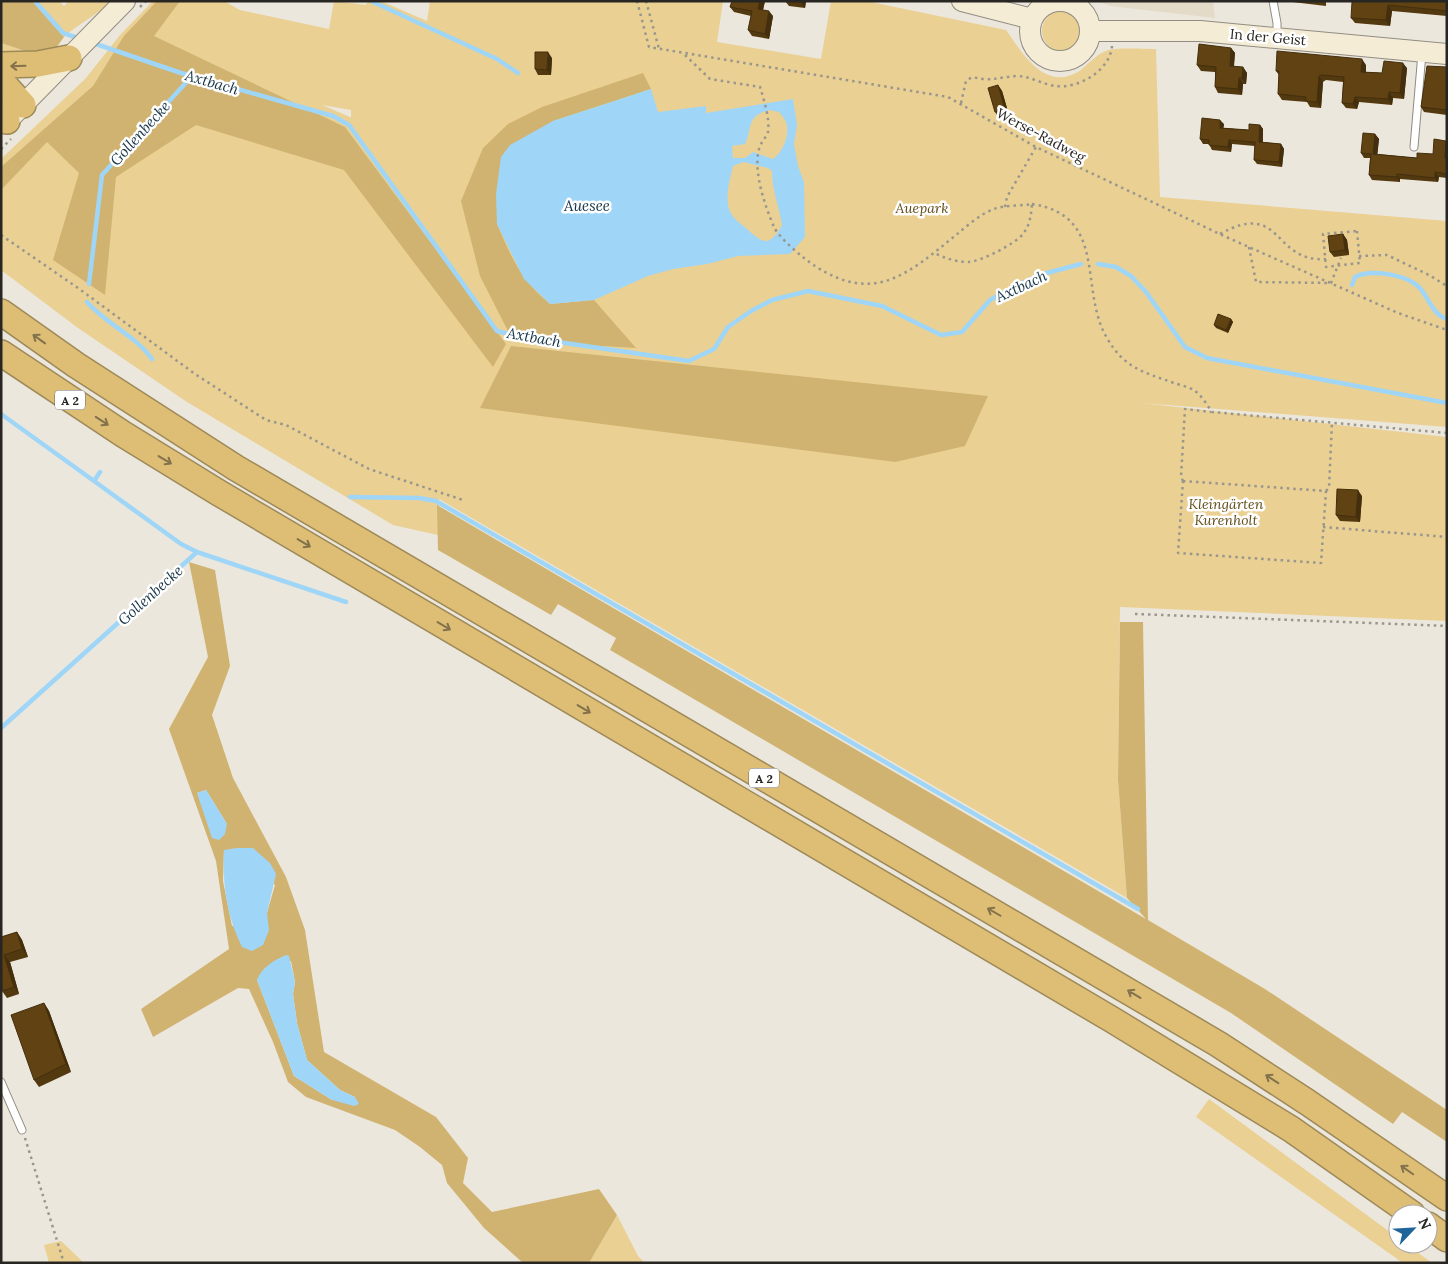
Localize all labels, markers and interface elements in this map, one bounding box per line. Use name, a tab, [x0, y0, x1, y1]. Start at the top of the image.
street label: In der Geist	[1229, 25, 1307, 49]
one-way arrow	[10, 61, 26, 71]
water label: Axtbach	[182, 65, 241, 99]
water label: Gollenbecke	[106, 97, 174, 169]
street label: Werse-Radweg	[993, 104, 1089, 166]
water label: Auesee	[563, 196, 610, 215]
park label: Auepark	[895, 199, 948, 217]
water label: Axtbach	[991, 266, 1050, 307]
water label: Axtbach	[504, 323, 563, 351]
one-way arrow	[33, 333, 46, 344]
road number: A 2	[55, 390, 85, 410]
one-way arrow	[95, 415, 109, 426]
one-way arrow	[157, 455, 171, 465]
park label: Kleingärten Kurenholt	[1189, 495, 1264, 529]
one-way arrow	[296, 539, 310, 549]
water label: Gollenbecke	[114, 561, 186, 629]
one-way arrow	[436, 622, 450, 632]
one-way arrow	[576, 704, 590, 714]
road number: A 2	[749, 768, 779, 788]
one-way arrow	[986, 907, 1001, 917]
one-way arrow	[1127, 989, 1141, 999]
one-way arrow	[1266, 1074, 1280, 1084]
one-way arrow	[1400, 1165, 1414, 1175]
north arrow	[1388, 1204, 1438, 1254]
text: N	[1414, 1215, 1435, 1232]

